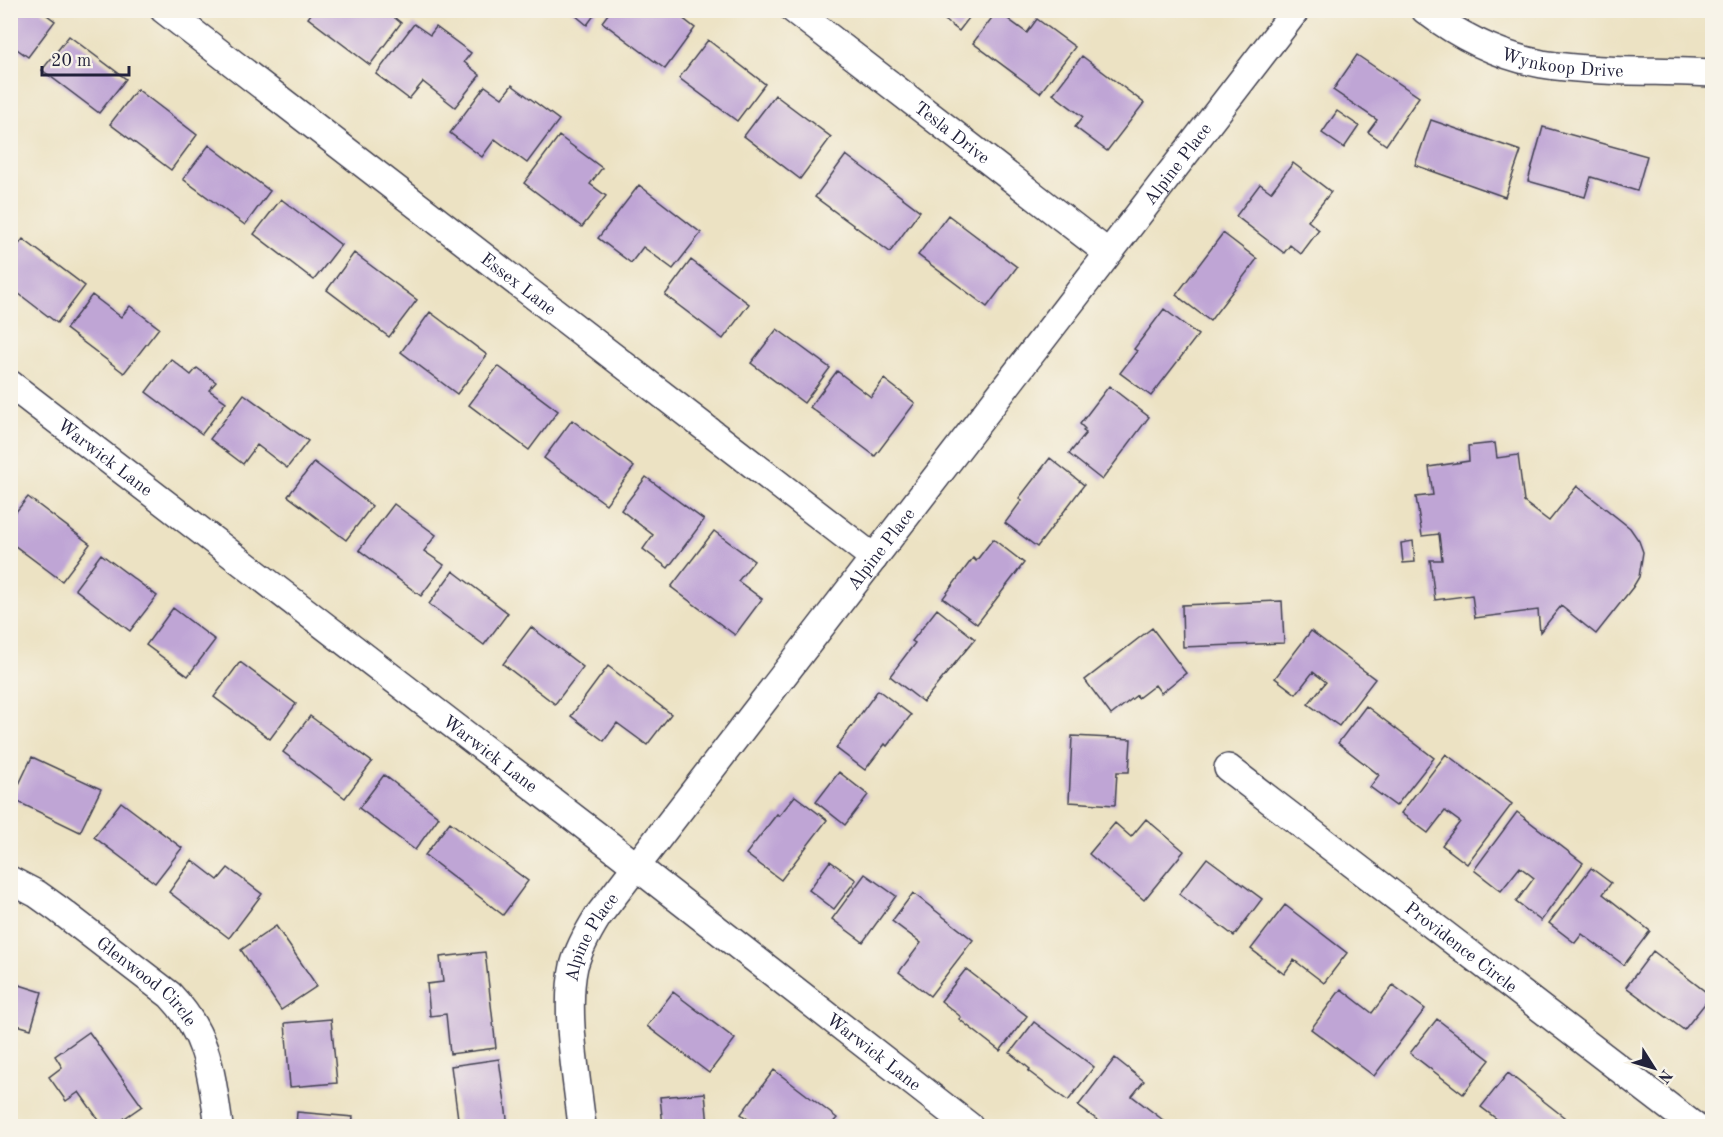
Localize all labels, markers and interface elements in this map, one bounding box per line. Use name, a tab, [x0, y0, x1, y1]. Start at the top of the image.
scale bar	[42, 39, 129, 77]
street label: Wynkoop Drive	[1499, 45, 1624, 81]
text: 20 m	[51, 52, 91, 70]
street label: Tesla Drive	[911, 99, 993, 168]
street label: Alpine Place	[1141, 120, 1215, 209]
street label: Essex Lane	[477, 250, 559, 319]
street label: Warwick Lane	[54, 416, 155, 500]
street label: Alpine Place	[845, 505, 919, 594]
street label: Warwick Lane	[439, 712, 540, 796]
street label: Alpine Place	[563, 890, 622, 983]
street label: Providence Circle	[1401, 899, 1520, 997]
street label: Glenwood Circle	[93, 934, 199, 1030]
street label: Warwick Lane	[823, 1010, 924, 1095]
north arrow	[1624, 1038, 1684, 1098]
text: N	[1654, 1066, 1674, 1086]

